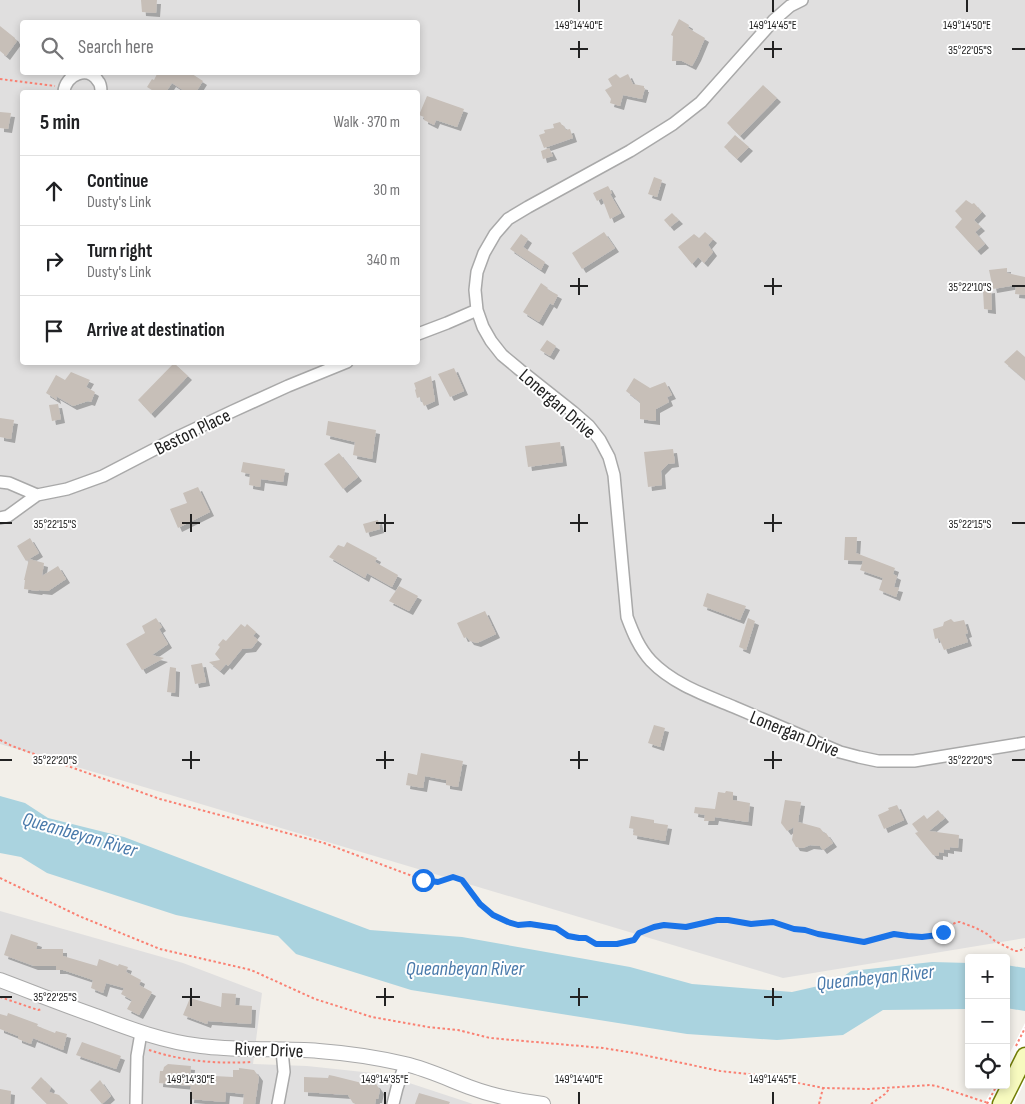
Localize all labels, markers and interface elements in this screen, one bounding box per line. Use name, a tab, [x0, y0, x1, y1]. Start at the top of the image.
text: 149°14'40"E	[555, 18, 603, 33]
text: 149°14'45"E	[749, 18, 797, 33]
text: 149°14'50"E	[943, 18, 991, 33]
search box	[20, 20, 420, 75]
icon: search	[38, 34, 66, 62]
text: Search here	[78, 36, 154, 59]
text: 35°22'05"S	[948, 43, 992, 58]
text: 5 min	[40, 110, 80, 135]
text: Walk · 370 m	[333, 113, 400, 132]
text: Continue	[87, 170, 148, 193]
icon: ahead	[40, 177, 68, 205]
text: 30 m	[373, 181, 400, 200]
text: Dusty's Link	[87, 193, 151, 212]
text: Turn right	[87, 240, 152, 263]
icon: right	[40, 247, 68, 275]
text: 340 m	[367, 251, 400, 270]
text: Dusty's Link	[87, 263, 151, 282]
text: 35°22'10"S	[948, 280, 992, 295]
icon: arrive	[40, 317, 68, 345]
text: Arrive at destination	[87, 319, 225, 342]
street label: Lonergan Drive	[514, 364, 600, 444]
street label: Beston Place	[151, 404, 234, 461]
text: 35°22'15"S	[34, 517, 76, 532]
text: 35°22'15"S	[949, 517, 991, 532]
street label: Lonergan Drive	[746, 706, 843, 763]
text: 35°22'20"S	[33, 753, 77, 768]
text: 35°22'20"S	[948, 753, 992, 768]
water label: Queanbeyan River	[20, 807, 141, 863]
route start	[412, 869, 435, 892]
route end	[932, 921, 955, 944]
map controls	[965, 954, 1010, 1089]
button: +	[965, 954, 1010, 999]
water label: Queanbeyan River	[406, 957, 526, 981]
water label: Queanbeyan River	[815, 960, 937, 996]
text: 35°22'25"S	[33, 990, 77, 1005]
button: −	[965, 999, 1010, 1044]
street label: River Drive	[234, 1038, 304, 1063]
button: locate	[965, 1044, 1010, 1089]
text: 149°14'30"E	[167, 1072, 215, 1087]
text: 149°14'35"E	[361, 1072, 409, 1087]
text: 149°14'40"E	[555, 1072, 603, 1087]
text: 149°14'45"E	[749, 1072, 797, 1087]

